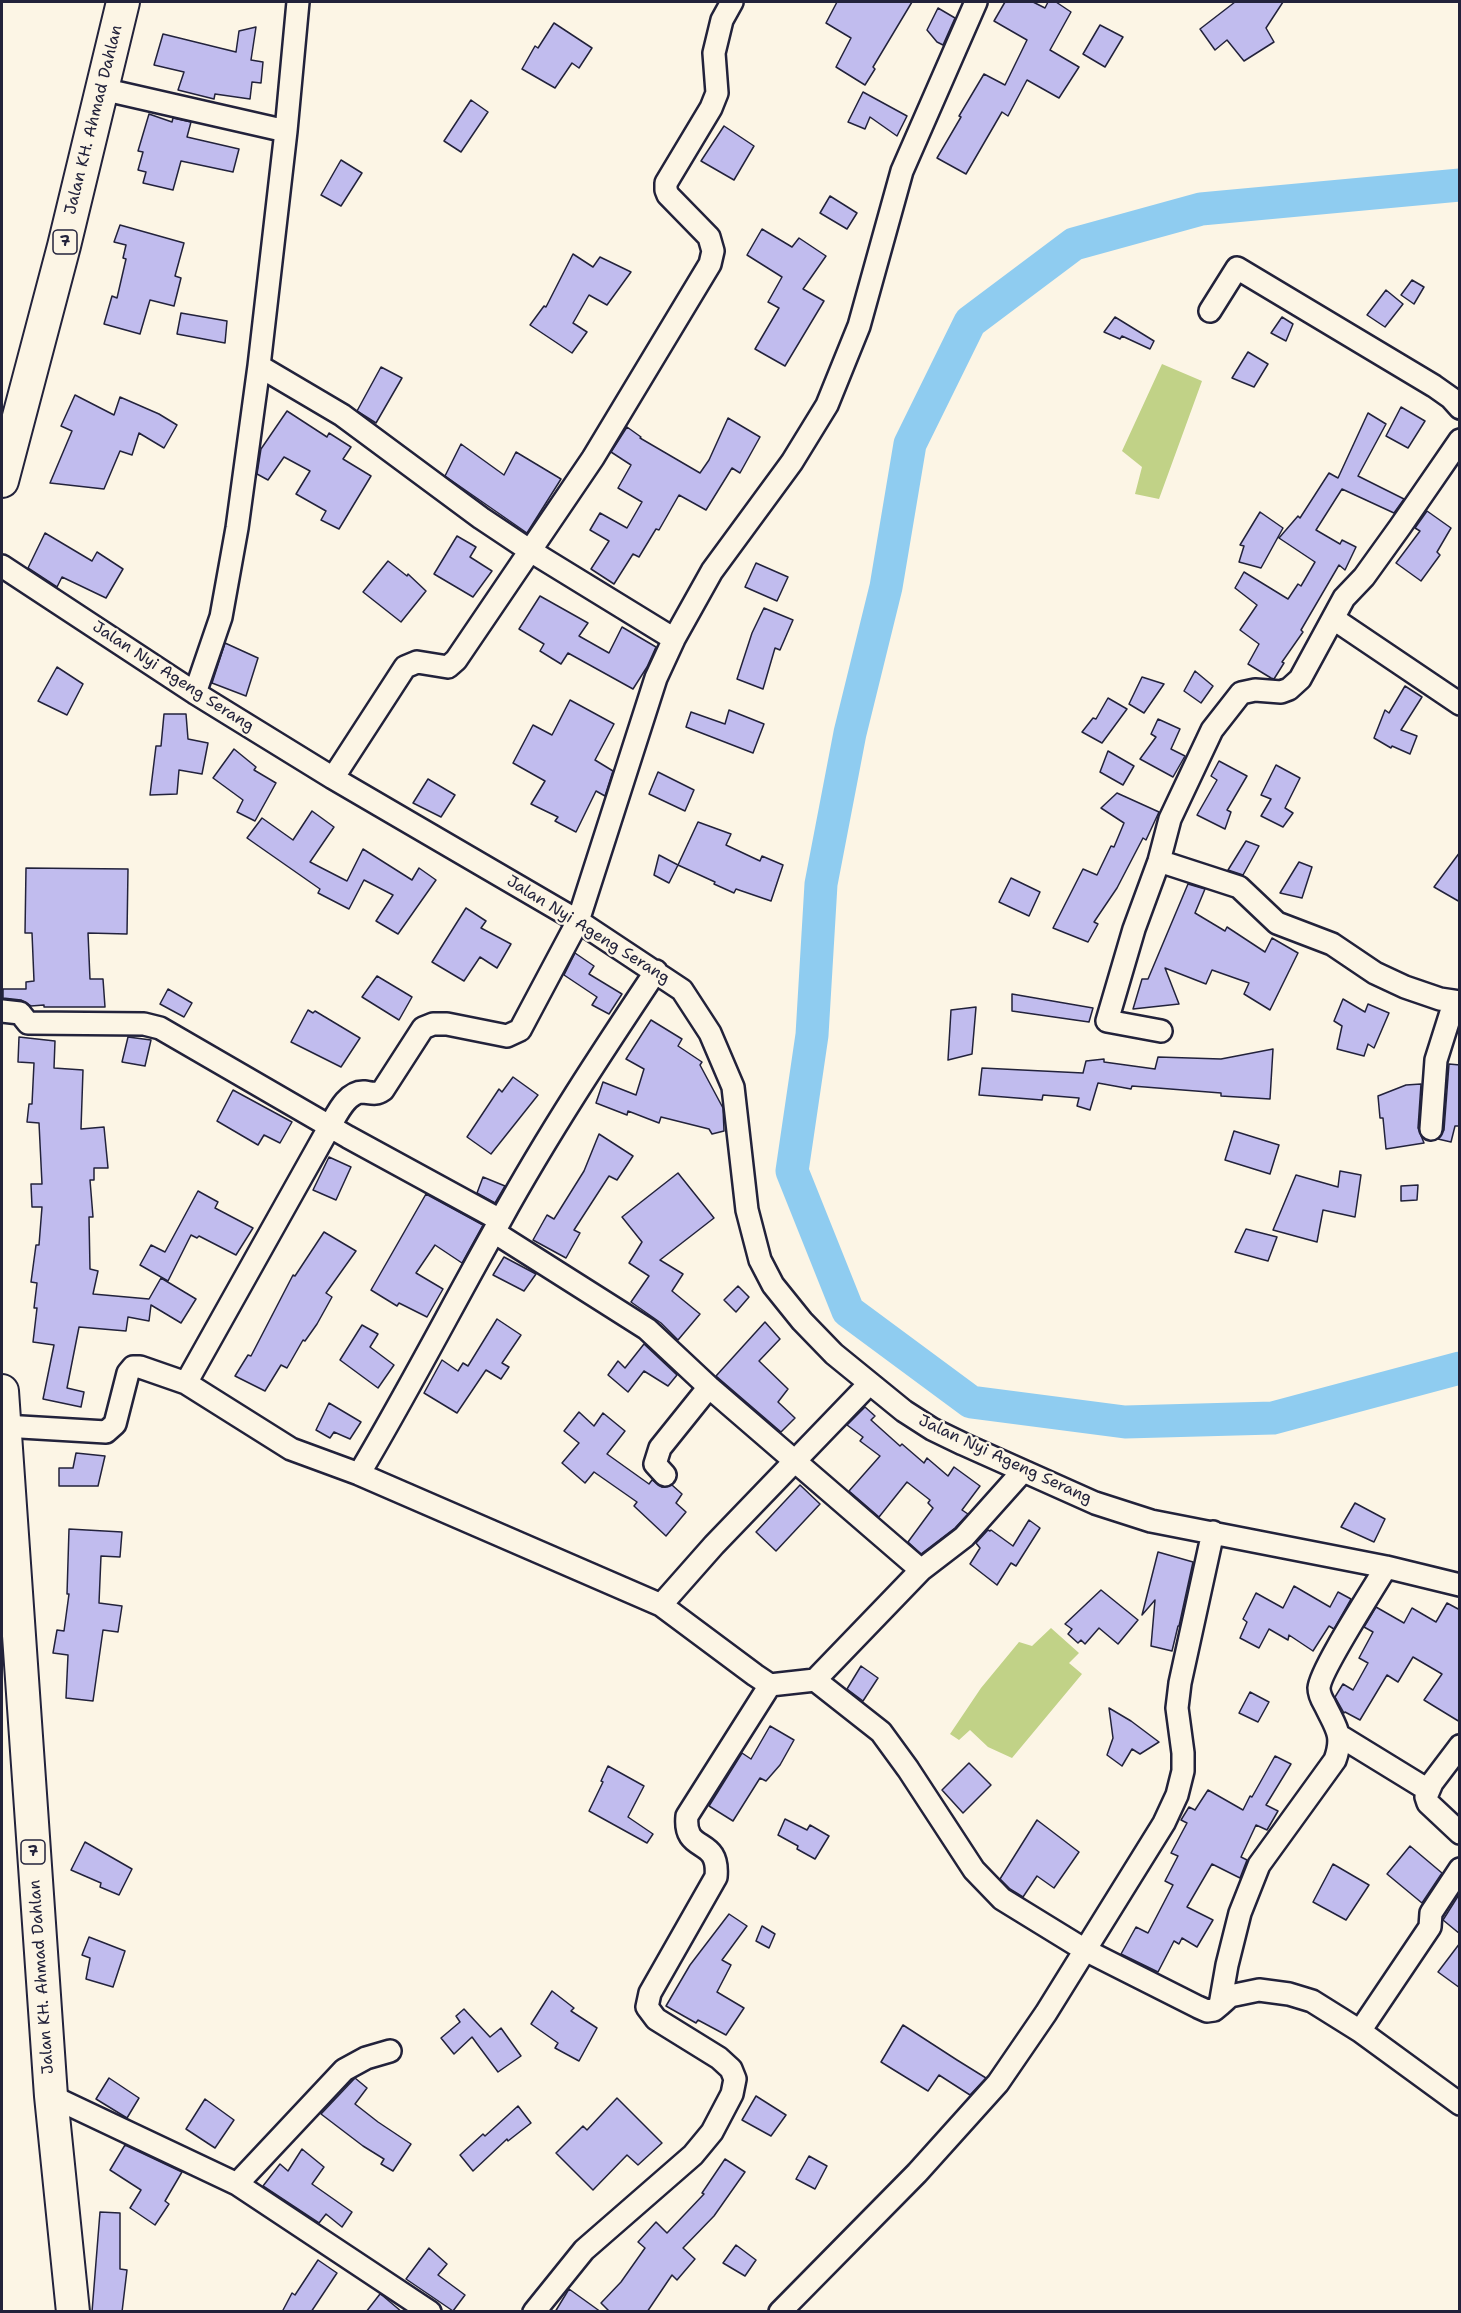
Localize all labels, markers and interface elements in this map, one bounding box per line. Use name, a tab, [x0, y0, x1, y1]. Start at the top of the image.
street label: Jalan KH. Ahmad Dahlan	[61, 23, 127, 217]
road number: 7	[53, 230, 77, 254]
street label: Jalan Nyi Ageng Serang	[89, 617, 257, 737]
street label: Jalan Nyi Ageng Serang	[503, 872, 673, 988]
street label: Jalan Nyi Ageng Serang	[915, 1411, 1095, 1509]
road number: 7	[21, 1840, 45, 1864]
street label: Jalan KH. Ahmad Dahlan	[26, 1879, 58, 2075]

